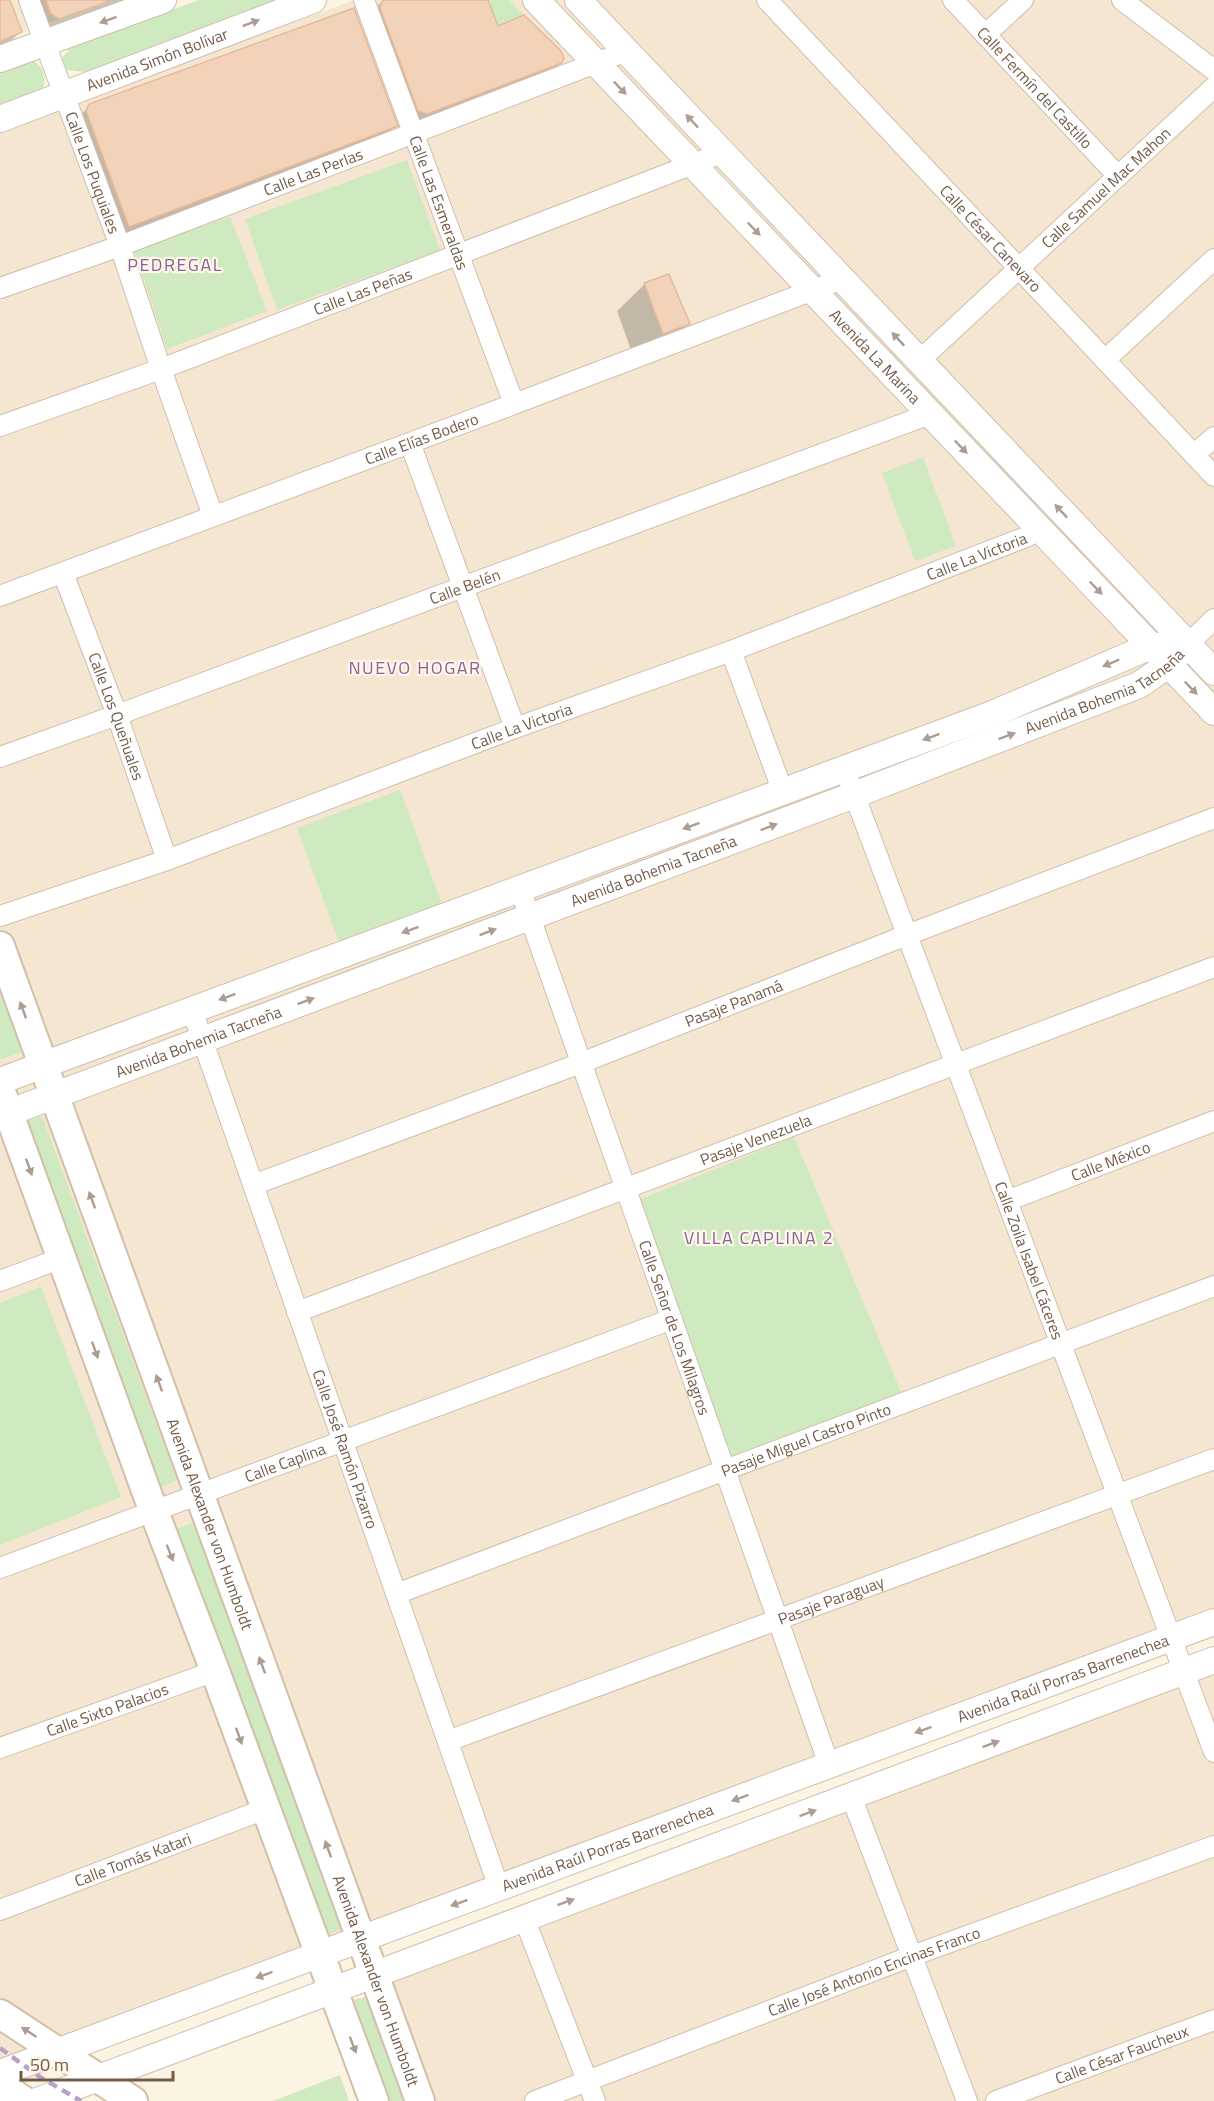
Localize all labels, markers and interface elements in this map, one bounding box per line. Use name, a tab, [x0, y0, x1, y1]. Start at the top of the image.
one-way arrow	[99, 16, 117, 25]
one-way arrow	[242, 18, 260, 28]
street label: Avenida Simón Bolívar	[83, 21, 232, 97]
street label: Calle Fermín del Castillo	[972, 21, 1098, 154]
one-way arrow	[613, 80, 626, 95]
street label: Calle Los Puquiales	[59, 108, 126, 237]
one-way arrow	[685, 113, 699, 128]
street label: Calle Samuel Mac Mahon	[1036, 121, 1176, 254]
street label: Calle Las Esmeraldas	[403, 132, 475, 273]
street label: Calle Las Perlas	[260, 142, 366, 202]
street label: Calle César Canevaro	[934, 179, 1047, 298]
one-way arrow	[747, 222, 761, 236]
district label: PEDREGAL	[127, 251, 223, 278]
street label: Calle Las Peñas	[310, 261, 416, 321]
street label: Avenida La Marina	[824, 303, 927, 409]
one-way arrow	[891, 331, 905, 346]
street label: Calle Elías Bodero	[361, 406, 482, 471]
one-way arrow	[954, 439, 968, 454]
one-way arrow	[1054, 504, 1068, 519]
street label: Calle La Victoria	[923, 526, 1030, 586]
street label: Calle Belén	[426, 562, 504, 610]
one-way arrow	[1088, 580, 1102, 594]
street label: Avenida Bohemia Tacneña	[1021, 643, 1190, 740]
street label: Calle Los Queñuales	[82, 649, 151, 783]
district label: NUEVO HOGAR	[348, 654, 482, 681]
one-way arrow	[1103, 658, 1120, 667]
one-way arrow	[1184, 681, 1198, 696]
street label: Calle La Victoria	[467, 697, 575, 756]
one-way arrow	[998, 730, 1016, 740]
one-way arrow	[922, 732, 940, 742]
one-way arrow	[682, 821, 700, 831]
one-way arrow	[760, 821, 778, 831]
street label: Avenida Bohemia Tacneña	[567, 828, 740, 913]
one-way arrow	[401, 926, 419, 935]
one-way arrow	[479, 927, 497, 936]
street label: Pasaje Panamá	[681, 973, 786, 1033]
one-way arrow	[218, 993, 236, 1003]
one-way arrow	[297, 995, 315, 1005]
street label: Avenida Bohemia Tacneña	[112, 999, 285, 1084]
one-way arrow	[18, 1001, 28, 1019]
street label: Pasaje Venezuela	[697, 1108, 815, 1171]
street label: Calle México	[1067, 1135, 1154, 1187]
one-way arrow	[24, 1158, 34, 1176]
street label: Calle Zoila Isabel Cáceres	[989, 1178, 1070, 1343]
one-way arrow	[87, 1191, 97, 1209]
district label: VILLA CAPLINA 2	[684, 1224, 834, 1251]
street label: Calle Señor de Los Milagros	[633, 1237, 717, 1418]
one-way arrow	[91, 1342, 101, 1360]
street label: Calle José Ramón Pizarro	[307, 1366, 384, 1532]
one-way arrow	[154, 1374, 164, 1392]
street label: Pasaje Miguel Castro Pinto	[717, 1397, 894, 1483]
street label: Avenida Alexander von Humboldt	[161, 1415, 260, 1633]
street label: Calle Caplina	[241, 1436, 329, 1488]
one-way arrow	[166, 1544, 175, 1562]
street label: Pasaje Paraguay	[774, 1569, 888, 1631]
street label: Avenida Raúl Porras Barrenechea	[954, 1628, 1172, 1728]
one-way arrow	[256, 1656, 266, 1674]
street label: Calle Sixto Palacios	[43, 1677, 172, 1743]
one-way arrow	[914, 1726, 932, 1736]
one-way arrow	[234, 1727, 244, 1745]
one-way arrow	[982, 1739, 1000, 1748]
one-way arrow	[731, 1794, 749, 1803]
street label: Avenida Raúl Porras Barrenechea	[498, 1797, 717, 1898]
one-way arrow	[799, 1807, 817, 1817]
street label: Calle Tomás Katari	[71, 1826, 195, 1893]
one-way arrow	[323, 1839, 333, 1857]
street label: Avenida Alexander von Humboldt	[327, 1872, 426, 2090]
one-way arrow	[557, 1897, 575, 1907]
one-way arrow	[450, 1898, 468, 1908]
street label: Calle José Antonio Encinas Franco	[764, 1920, 984, 2022]
one-way arrow	[255, 1971, 273, 1980]
street label: Calle César Faucheux	[1051, 2019, 1192, 2090]
one-way arrow	[21, 2027, 37, 2038]
one-way arrow	[348, 2036, 358, 2054]
scale bar	[21, 2044, 172, 2082]
text: 50 m	[30, 2051, 69, 2078]

